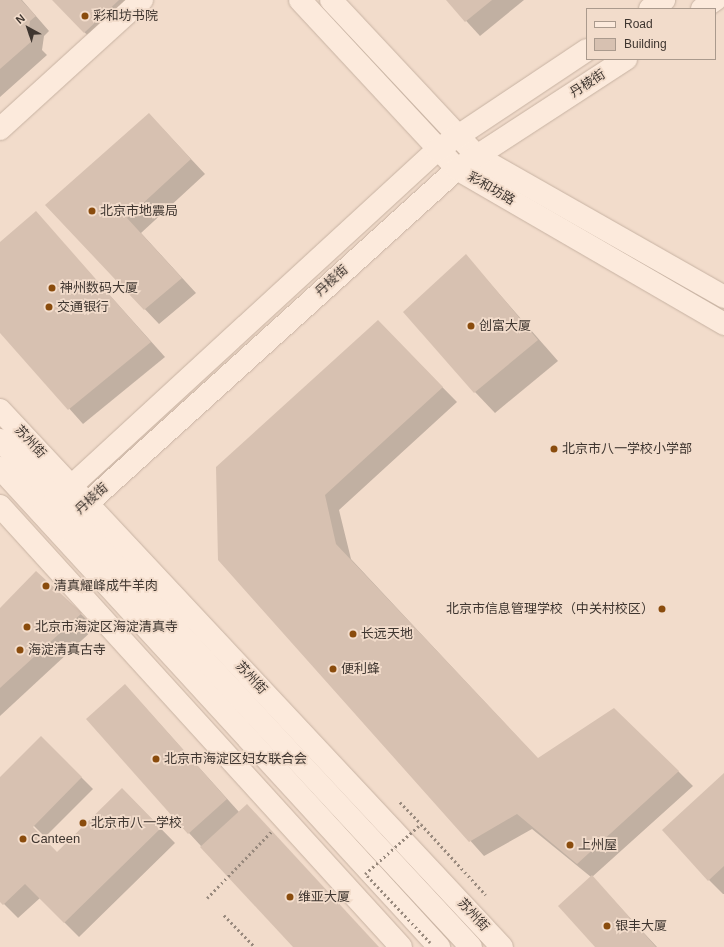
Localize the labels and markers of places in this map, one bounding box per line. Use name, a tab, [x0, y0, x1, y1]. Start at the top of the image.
place label: 彩和坊书院	[93, 8, 158, 24]
marker: 彩和坊书院	[80, 11, 90, 21]
place label: 北京市地震局	[100, 203, 178, 219]
marker: 北京市地震局	[87, 206, 97, 216]
place label: 神州数码大厦	[60, 280, 138, 296]
marker: 神州数码大厦	[47, 283, 57, 293]
place label: 交通银行	[57, 299, 109, 315]
marker: 交通银行	[44, 302, 54, 312]
place label: 创富大厦	[479, 318, 531, 334]
marker: 创富大厦	[466, 321, 476, 331]
place label: 北京市八一学校小学部	[562, 441, 692, 457]
marker: 北京市八一学校小学部	[549, 444, 559, 454]
place label: 清真耀峰成牛羊肉	[54, 578, 158, 594]
marker: 清真耀峰成牛羊肉	[41, 581, 51, 591]
place label: 北京市信息管理学校（中关村校区）	[446, 601, 654, 617]
marker: 北京市信息管理学校（中关村校区）	[657, 604, 667, 614]
place label: 北京市海淀区海淀清真寺	[35, 619, 178, 635]
marker: 北京市海淀区海淀清真寺	[22, 622, 32, 632]
place label: 长远天地	[361, 626, 413, 642]
marker: 长远天地	[348, 629, 358, 639]
place label: 海淀清真古寺	[28, 642, 106, 658]
marker: 海淀清真古寺	[15, 645, 25, 655]
place label: 便利蜂	[341, 661, 380, 677]
marker: 便利蜂	[328, 664, 338, 674]
place label: 北京市海淀区妇女联合会	[164, 751, 307, 767]
marker: 北京市海淀区妇女联合会	[151, 754, 161, 764]
place label: 北京市八一学校	[91, 815, 182, 831]
marker: 北京市八一学校	[78, 818, 88, 828]
place label: Canteen	[31, 831, 80, 847]
marker: Canteen	[18, 834, 28, 844]
place label: 上州屋	[578, 837, 617, 853]
marker: 上州屋	[565, 840, 575, 850]
place label: 维亚大厦	[298, 889, 350, 905]
marker: 维亚大厦	[285, 892, 295, 902]
place label: 银丰大厦	[615, 918, 667, 934]
marker: 银丰大厦	[602, 921, 612, 931]

